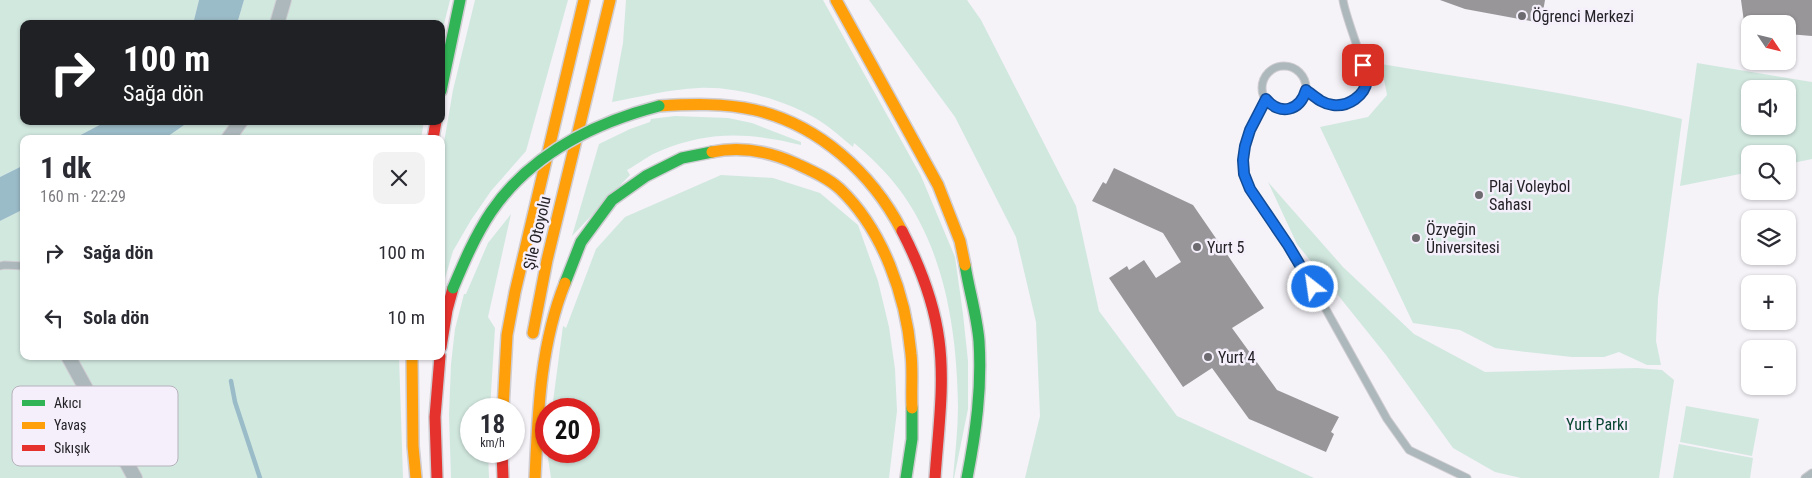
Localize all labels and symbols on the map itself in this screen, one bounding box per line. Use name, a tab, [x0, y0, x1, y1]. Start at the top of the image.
place label: Öğrenci Merkezi	[1532, 7, 1634, 26]
marker: Öğrenci Merkezi	[1516, 10, 1528, 22]
north arrow	[1741, 15, 1796, 70]
pin	[1342, 44, 1384, 86]
place label: Plaj Voleybol Sahası	[1489, 177, 1570, 214]
marker: Plaj Voleybol Sahası	[1473, 189, 1485, 201]
street label: Şile Otoyolu	[519, 194, 555, 272]
place label: Özyeğin Üniversitesi	[1426, 220, 1500, 257]
marker: Özyeğin Üniversitesi	[1410, 232, 1422, 244]
place label: Yurt 5	[1207, 238, 1245, 257]
marker: Yurt 5	[1191, 241, 1203, 253]
position arrow	[1286, 260, 1338, 312]
place label: Yurt 4	[1218, 348, 1256, 367]
marker: Yurt 4	[1202, 351, 1214, 363]
legend	[12, 386, 178, 466]
text: Akıcı	[54, 395, 81, 411]
speed limit sign: 20	[535, 398, 600, 463]
park label: Yurt Parkı	[1566, 415, 1628, 434]
text: Yavaş	[54, 417, 86, 433]
text: Sıkışık	[54, 440, 91, 456]

